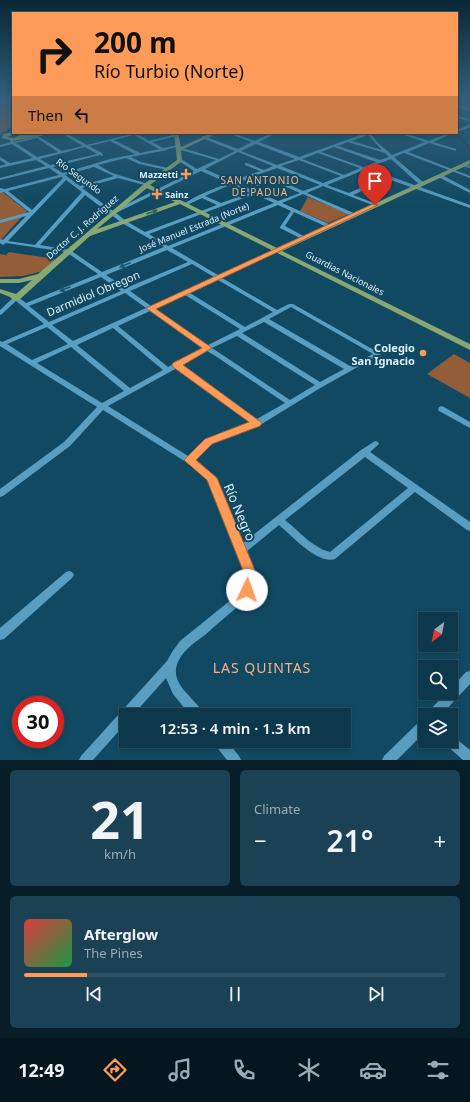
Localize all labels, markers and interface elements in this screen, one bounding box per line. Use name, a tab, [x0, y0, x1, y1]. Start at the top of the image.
text: 200 m	[94, 23, 177, 61]
icon: right	[28, 28, 80, 80]
text: Río Turbio (Norte)	[94, 59, 244, 83]
icon: left	[71, 104, 93, 126]
text: Then	[28, 105, 63, 125]
street label: Río Segundo	[54, 155, 104, 197]
pin	[358, 164, 392, 205]
place label: Mazzetti	[139, 168, 178, 181]
marker: Mazzetti	[181, 169, 191, 179]
icon: arrive	[364, 170, 386, 192]
district label: SAN ANTONIO DE PADUA	[220, 173, 300, 199]
place label: Sainz	[165, 188, 189, 201]
marker: Sainz	[152, 189, 162, 199]
street label: Doctor C. J. Rodríguez	[43, 192, 121, 262]
street label: José Manuel Estrada (Norte)	[136, 199, 251, 255]
one-way arrow	[146, 208, 158, 214]
street label: Guardias Nacionales	[303, 248, 387, 298]
one-way arrow	[118, 262, 130, 268]
street label: Darmidiol Obregon	[44, 267, 142, 319]
one-way arrow	[60, 286, 71, 292]
place label: Colegio San Ignacio	[352, 340, 415, 368]
marker: Colegio San Ignacio	[418, 348, 428, 358]
street label: Río Negro	[220, 480, 260, 544]
position arrow	[226, 569, 268, 611]
north arrow	[418, 612, 458, 652]
map controls	[418, 612, 458, 748]
district label: LAS QUINTAS	[213, 658, 311, 677]
button: search	[418, 660, 458, 700]
speed limit sign: 30	[12, 696, 64, 748]
button: layers	[418, 708, 458, 748]
text: 12:53 · 4 min · 1.3 km	[159, 718, 311, 738]
text: 21	[90, 783, 150, 854]
text: Climate	[254, 800, 300, 818]
text: 21°	[326, 820, 374, 861]
text: −	[254, 825, 267, 855]
text: +	[433, 825, 446, 855]
text: km/h	[104, 845, 136, 863]
text: Afterglow	[84, 924, 158, 944]
text: The Pines	[84, 944, 143, 962]
icon: previous	[83, 983, 105, 1005]
icon: pause	[224, 983, 246, 1005]
icon: next	[365, 983, 387, 1005]
icon: directions	[101, 1056, 129, 1084]
icon: music	[166, 1056, 194, 1084]
icon: phone	[230, 1056, 258, 1084]
icon: climate	[295, 1056, 323, 1084]
icon: car	[359, 1056, 387, 1084]
icon: filters	[424, 1056, 452, 1084]
text: 12:49	[18, 1058, 65, 1082]

